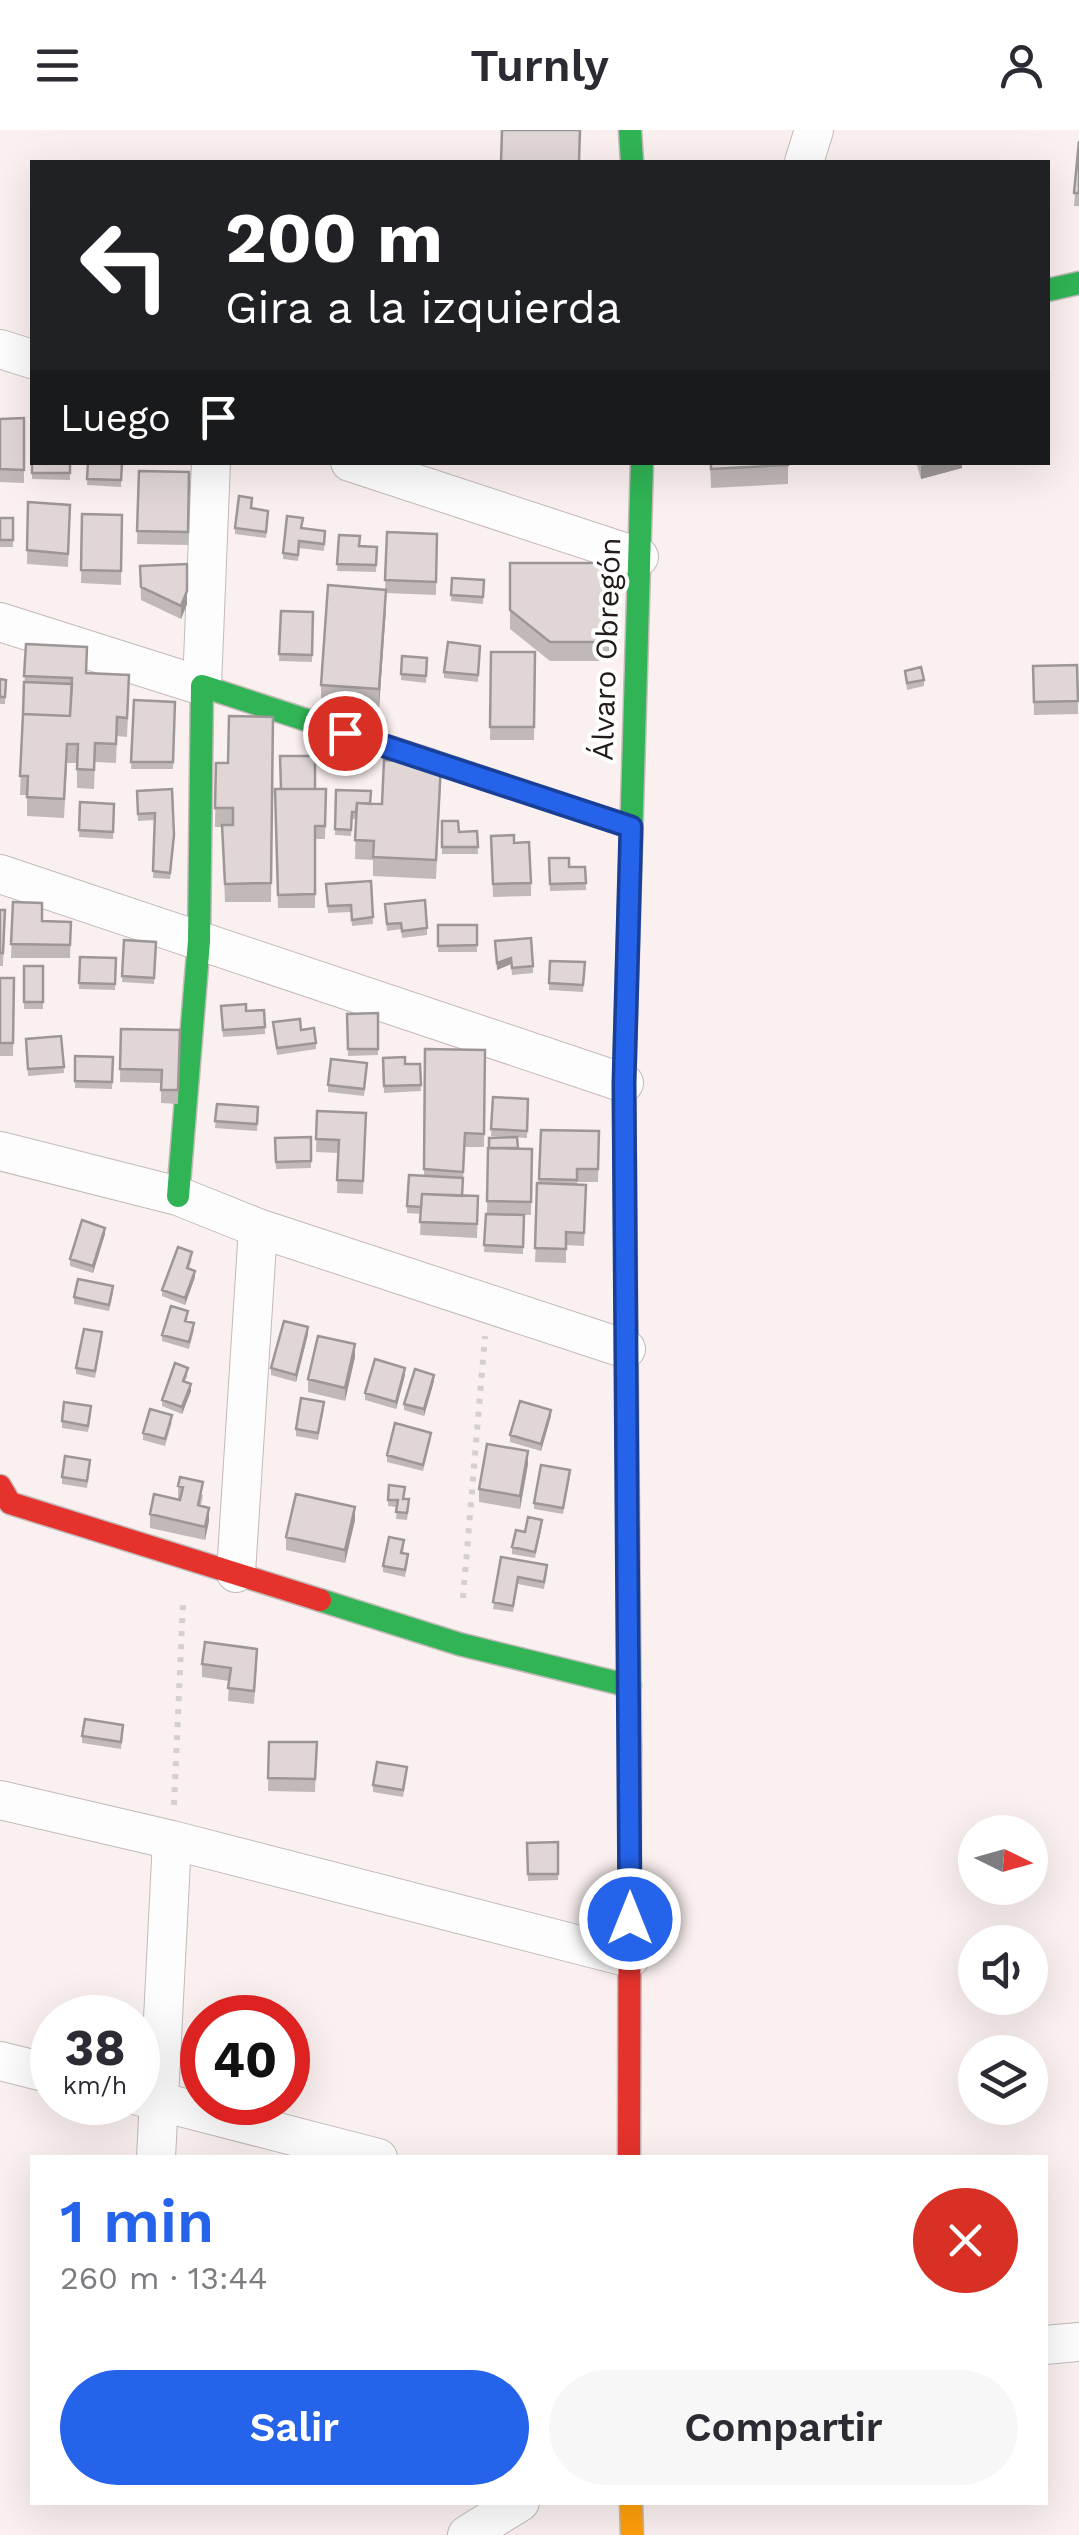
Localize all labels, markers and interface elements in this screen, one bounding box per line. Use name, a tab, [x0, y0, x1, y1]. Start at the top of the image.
icon: menu	[30, 38, 85, 93]
icon: person	[994, 38, 1049, 93]
text: Turnly	[470, 39, 609, 92]
text: 200 m	[225, 197, 443, 279]
icon: left	[60, 200, 190, 330]
text: Gira a la izquierda	[225, 281, 621, 334]
icon: arrive	[191, 390, 246, 445]
text: Luego	[60, 396, 171, 440]
street label: Álvaro Obregón	[585, 537, 627, 761]
pin	[303, 691, 388, 776]
icon: arrive	[318, 706, 373, 761]
north arrow	[958, 1815, 1048, 1905]
map controls	[958, 1815, 1048, 2125]
position arrow	[578, 1867, 682, 1971]
button: sound	[958, 1925, 1048, 2015]
speed limit sign: 40	[180, 1995, 310, 2125]
text: 38	[65, 2018, 126, 2077]
button: layers	[958, 2035, 1048, 2125]
text: km/h	[63, 2071, 127, 2100]
text: 1 min	[60, 2186, 214, 2257]
button: close	[913, 2188, 1018, 2293]
text: 260 m · 13:44	[60, 2259, 268, 2297]
button: Salir	[60, 2370, 529, 2485]
button: Compartir	[549, 2370, 1018, 2485]

